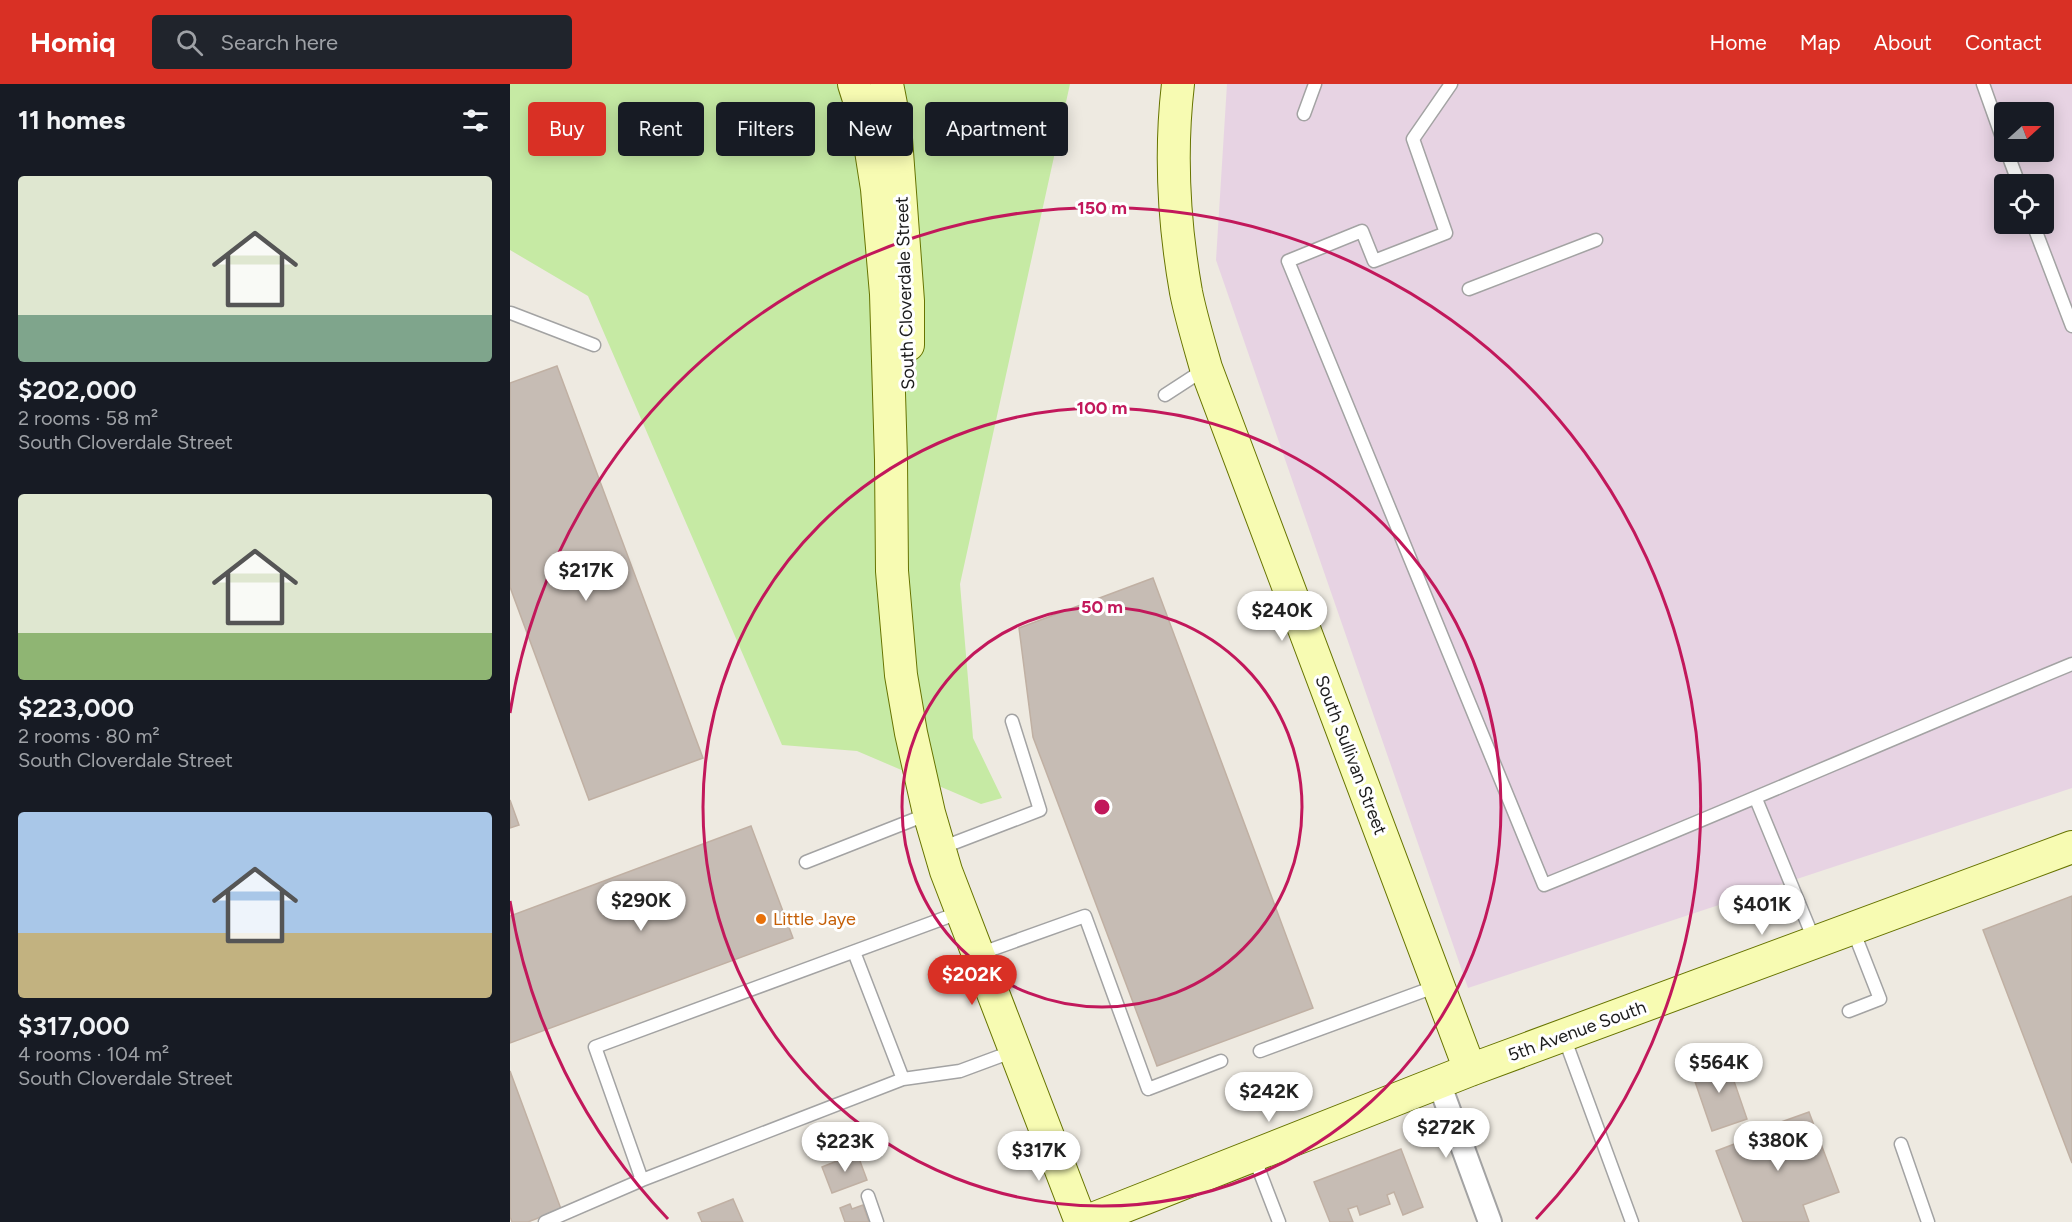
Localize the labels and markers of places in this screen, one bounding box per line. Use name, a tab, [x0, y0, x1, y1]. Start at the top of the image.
pin: $217K	[544, 551, 628, 602]
pin: $240K	[1240, 591, 1324, 642]
centre of rings	[1092, 797, 1112, 817]
pin: $290K	[599, 881, 683, 932]
pin: $401K	[1720, 885, 1804, 936]
place label: Little Jaye	[773, 908, 856, 930]
marker: Little Jaye	[754, 912, 768, 926]
pin: $202K	[930, 955, 1014, 1006]
pin: $564K	[1677, 1043, 1761, 1094]
pin: $242K	[1227, 1072, 1311, 1123]
pin: $272K	[1404, 1108, 1488, 1159]
pin: $380K	[1736, 1121, 1820, 1172]
pin: $223K	[803, 1122, 887, 1173]
pin: $317K	[997, 1131, 1081, 1182]

